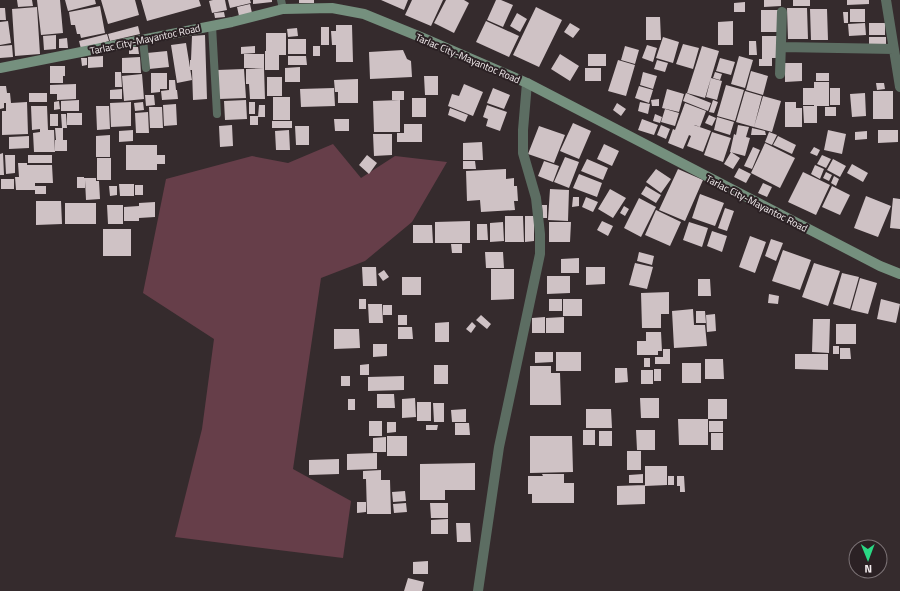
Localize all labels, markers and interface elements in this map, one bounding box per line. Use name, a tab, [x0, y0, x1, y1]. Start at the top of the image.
street label: Tarlac City-Mayantoc Road	[89, 20, 202, 59]
street label: Tarlac City-Mayantoc Road	[413, 30, 522, 87]
street label: Tarlac City-Mayantoc Road	[703, 171, 810, 236]
north arrow	[848, 539, 888, 579]
text: N	[864, 561, 872, 577]

